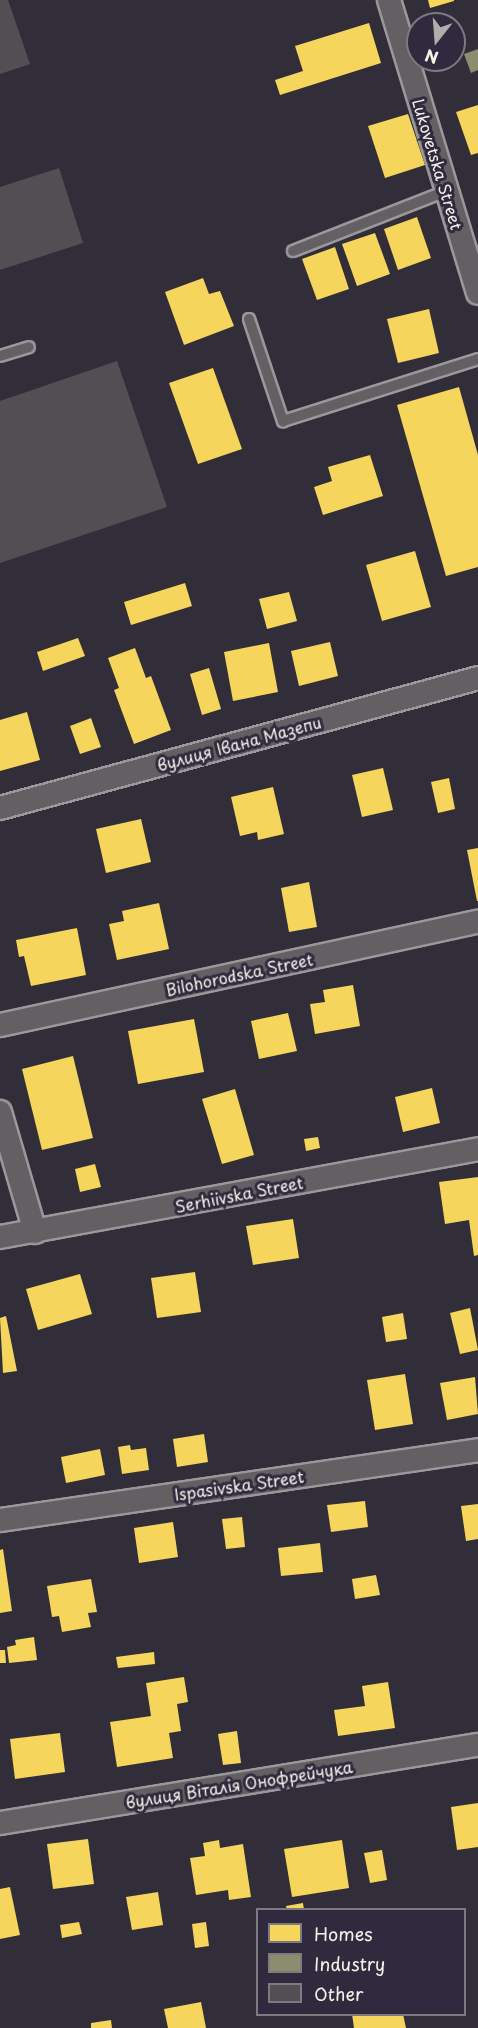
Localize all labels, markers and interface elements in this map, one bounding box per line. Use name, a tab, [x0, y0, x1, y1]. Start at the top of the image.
north arrow	[406, 12, 466, 72]
text: N	[422, 44, 441, 71]
street label: Lukovetska Street	[409, 95, 467, 233]
street label: вулиця Івана Мазепи	[154, 712, 324, 774]
street label: Bilohorodska Street	[163, 949, 315, 999]
street label: Serhiivska Street	[173, 1172, 305, 1216]
street label: Ispasivska Street	[173, 1466, 305, 1504]
street label: вулиця Віталія Онофрейчука	[124, 1757, 354, 1811]
legend	[256, 1908, 466, 2016]
text: Homes	[314, 1920, 372, 1947]
text: Industry	[314, 1950, 385, 1977]
text: Other	[314, 1980, 363, 2007]

